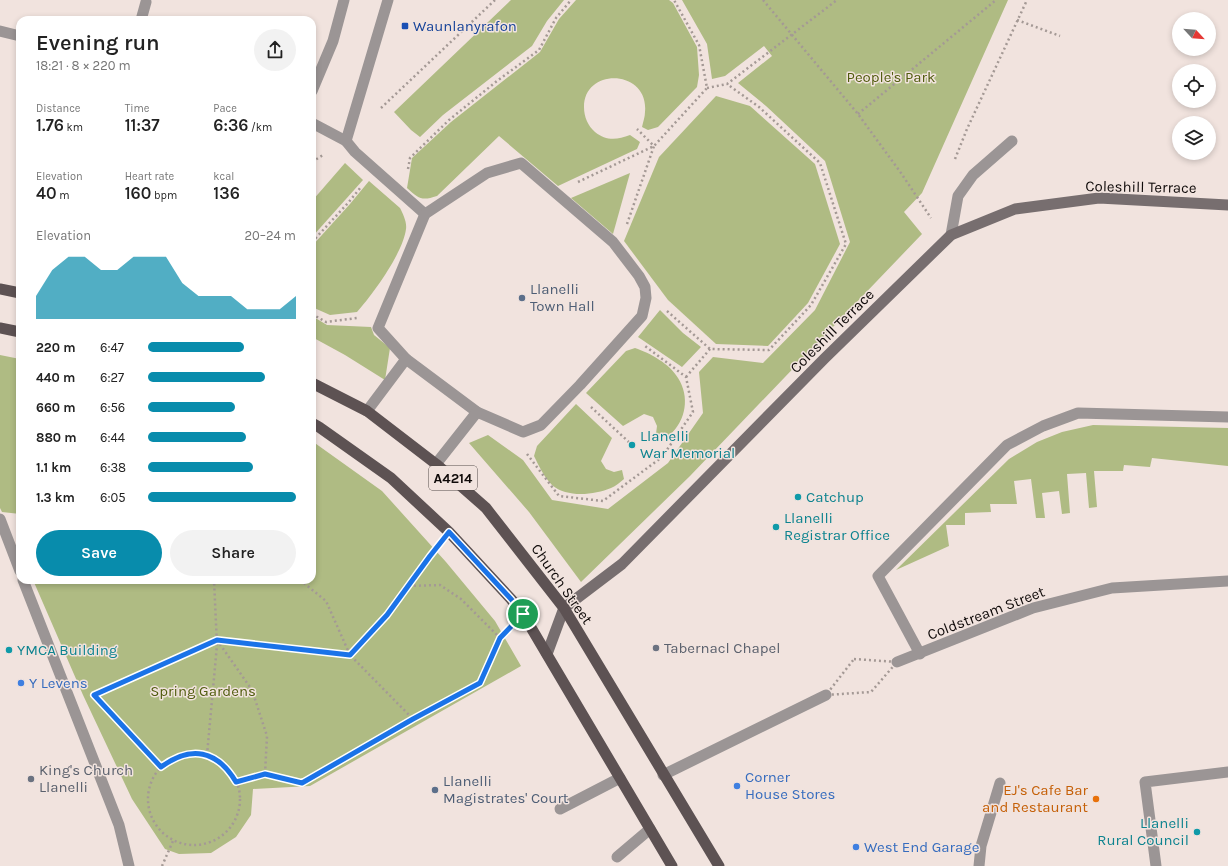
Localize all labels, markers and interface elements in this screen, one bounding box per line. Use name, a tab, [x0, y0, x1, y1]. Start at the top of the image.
north arrow	[1172, 12, 1216, 56]
map controls	[1172, 12, 1216, 160]
place label: Waunlanyrafon	[413, 17, 517, 35]
marker: Waunlanyrafon	[400, 21, 410, 31]
button: share	[254, 29, 296, 71]
text: Evening run	[36, 30, 160, 56]
text: 18:21 · 8 × 220 m	[36, 58, 131, 73]
button: locate	[1172, 64, 1216, 108]
park label: People's Park	[847, 68, 935, 86]
text: Distance	[36, 102, 80, 115]
text: Time	[125, 102, 149, 115]
text: Pace	[213, 102, 237, 115]
text: 1.76	[36, 115, 64, 135]
text: 11:37	[125, 115, 160, 135]
text: 6:36	[213, 115, 248, 135]
button: layers	[1172, 116, 1216, 160]
text: km	[64, 121, 83, 134]
text: /km	[248, 121, 272, 134]
text: Elevation	[36, 170, 83, 183]
text: Heart rate	[125, 170, 174, 183]
text: kcal	[213, 170, 234, 183]
street label: Coleshill Terrace	[1085, 177, 1197, 197]
text: 40	[36, 183, 57, 203]
text: 160	[125, 183, 151, 203]
text: 136	[213, 183, 240, 203]
text: m	[57, 189, 69, 202]
text: bpm	[151, 189, 177, 202]
text: Elevation	[36, 228, 91, 243]
text: 20–24 m	[245, 228, 296, 243]
place label: Llanelli Town Hall	[530, 280, 595, 315]
street label: Coleshill Terrace	[786, 285, 878, 377]
marker: Llanelli Town Hall	[517, 293, 527, 303]
text: 220 m	[36, 340, 76, 355]
text: 6:47	[100, 340, 124, 355]
text: 440 m	[36, 370, 75, 385]
text: 6:27	[100, 370, 124, 385]
text: 660 m	[36, 400, 76, 415]
text: 6:56	[100, 400, 125, 415]
place label: Llanelli War Memorial	[640, 427, 735, 462]
text: 880 m	[36, 430, 77, 445]
text: 6:44	[100, 430, 125, 445]
marker: Llanelli War Memorial	[627, 440, 637, 450]
text: 1.1 km	[36, 460, 71, 475]
text: 6:38	[100, 460, 126, 475]
road number: A4214	[429, 466, 477, 490]
place label: Catchup	[806, 488, 864, 506]
text: 1.3 km	[36, 490, 75, 505]
text: 6:05	[100, 490, 126, 505]
marker: Catchup	[793, 492, 803, 502]
place label: Llanelli Registrar Office	[784, 509, 890, 544]
marker: Llanelli Registrar Office	[771, 522, 781, 532]
button: Save	[36, 530, 162, 576]
button: Share	[170, 530, 296, 576]
street label: Church Street	[528, 540, 597, 628]
street label: Coldstream Street	[925, 582, 1048, 644]
pin	[506, 597, 540, 631]
icon: arrive	[512, 603, 534, 625]
place label: Tabernacl Chapel	[664, 639, 780, 657]
place label: YMCA Building	[17, 641, 118, 659]
marker: Tabernacl Chapel	[651, 643, 661, 653]
marker: YMCA Building	[4, 645, 14, 655]
place label: Y Levens	[29, 674, 88, 692]
marker: Y Levens	[16, 678, 26, 688]
park label: Spring Gardens	[150, 682, 256, 700]
place label: King's Church Llanelli	[39, 761, 133, 796]
place label: Corner House Stores	[745, 768, 835, 803]
place label: Llanelli Magistrates' Court	[443, 772, 569, 807]
marker: King's Church Llanelli	[26, 774, 36, 784]
marker: Corner House Stores	[732, 781, 742, 791]
place label: EJ's Cafe Bar and Restaurant	[982, 781, 1089, 816]
marker: Llanelli Magistrates' Court	[430, 785, 440, 795]
marker: EJ's Cafe Bar and Restaurant	[1091, 794, 1101, 804]
place label: Llanelli Rural Council	[1097, 814, 1189, 849]
marker: Llanelli Rural Council	[1192, 827, 1202, 837]
place label: West End Garage	[864, 838, 979, 856]
marker: West End Garage	[851, 842, 861, 852]

